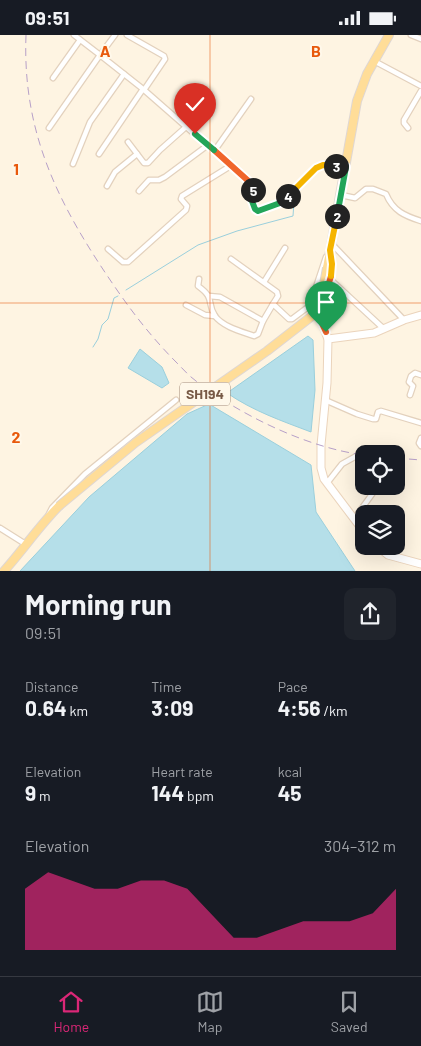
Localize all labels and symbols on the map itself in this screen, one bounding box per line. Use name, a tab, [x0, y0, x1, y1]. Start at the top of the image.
text: A	[100, 41, 111, 60]
text: B	[311, 41, 321, 60]
pin	[174, 83, 216, 134]
pin: 3	[324, 153, 348, 179]
text: 1	[13, 159, 19, 178]
pin: 5	[240, 177, 266, 203]
pin: 4	[276, 183, 300, 209]
pin: 2	[324, 203, 350, 229]
pin	[305, 281, 347, 332]
road number: SH194	[180, 383, 230, 405]
text: 2	[12, 427, 21, 446]

